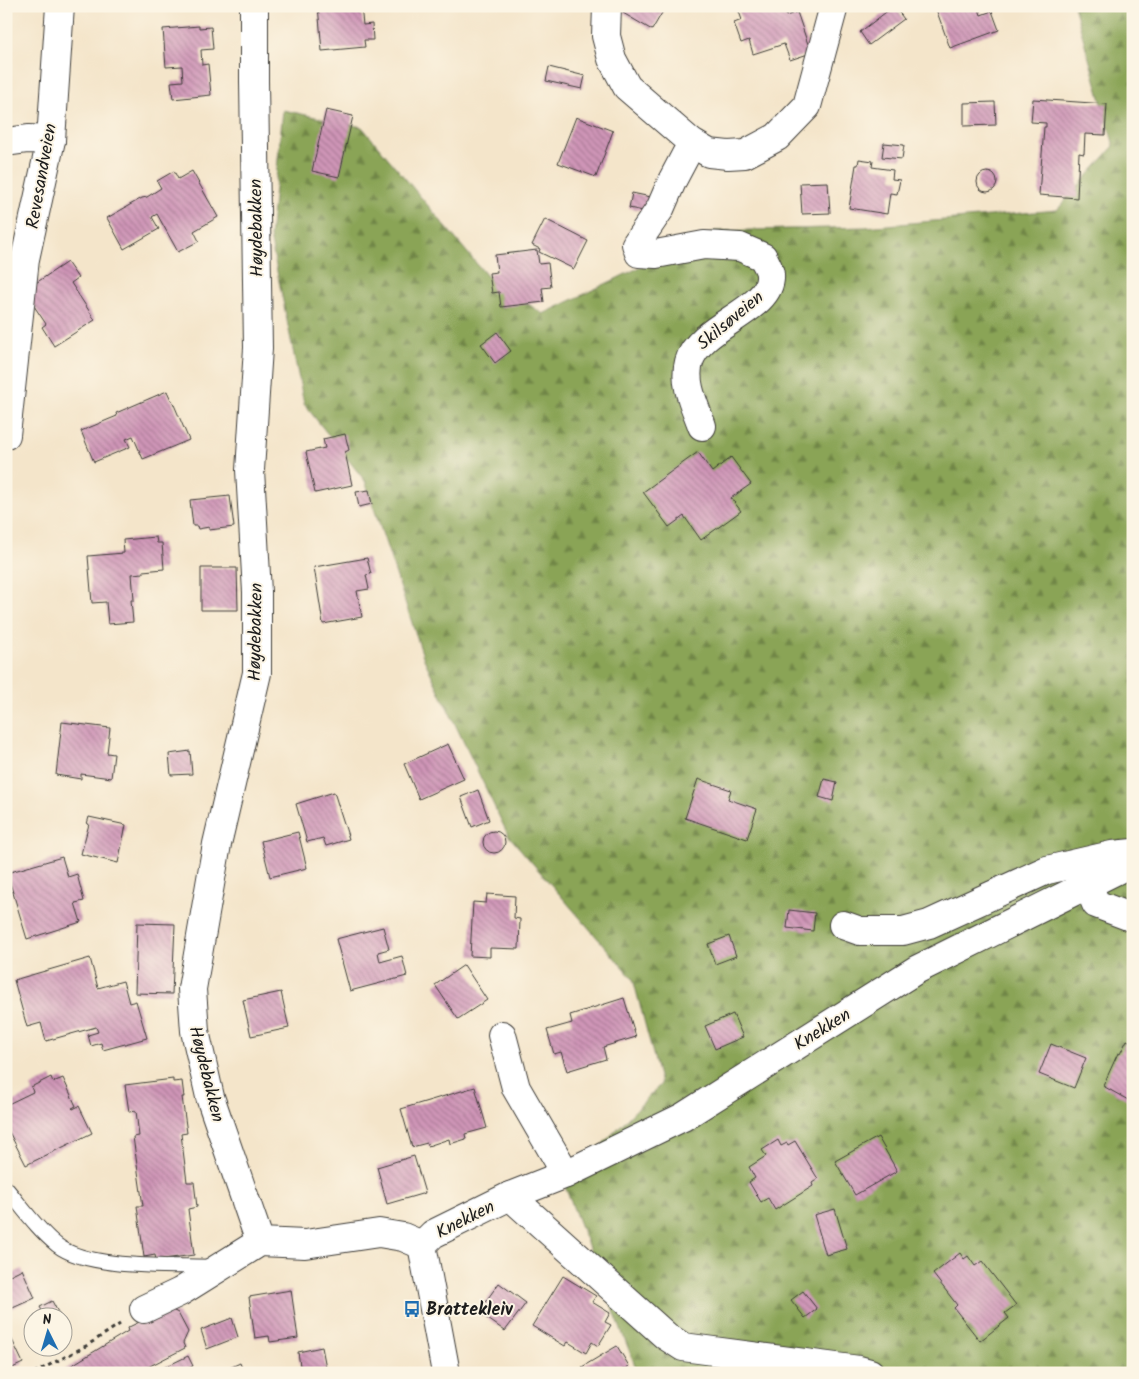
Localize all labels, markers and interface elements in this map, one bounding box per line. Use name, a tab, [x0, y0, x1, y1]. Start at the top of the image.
street label: Revesandveien	[19, 121, 66, 231]
street label: Høydebakken	[242, 179, 273, 277]
street label: Skilsøveien	[691, 284, 771, 358]
street label: Høydebakken	[241, 583, 272, 681]
street label: Knekken	[788, 1001, 857, 1059]
street label: Høydebakken	[180, 1023, 232, 1126]
street label: Knekken	[431, 1193, 500, 1248]
place label: Brattekleiv	[426, 1296, 514, 1325]
bus stop icon: Brattekleiv	[402, 1299, 422, 1319]
north arrow	[22, 1306, 72, 1356]
text: N	[42, 1309, 52, 1331]

